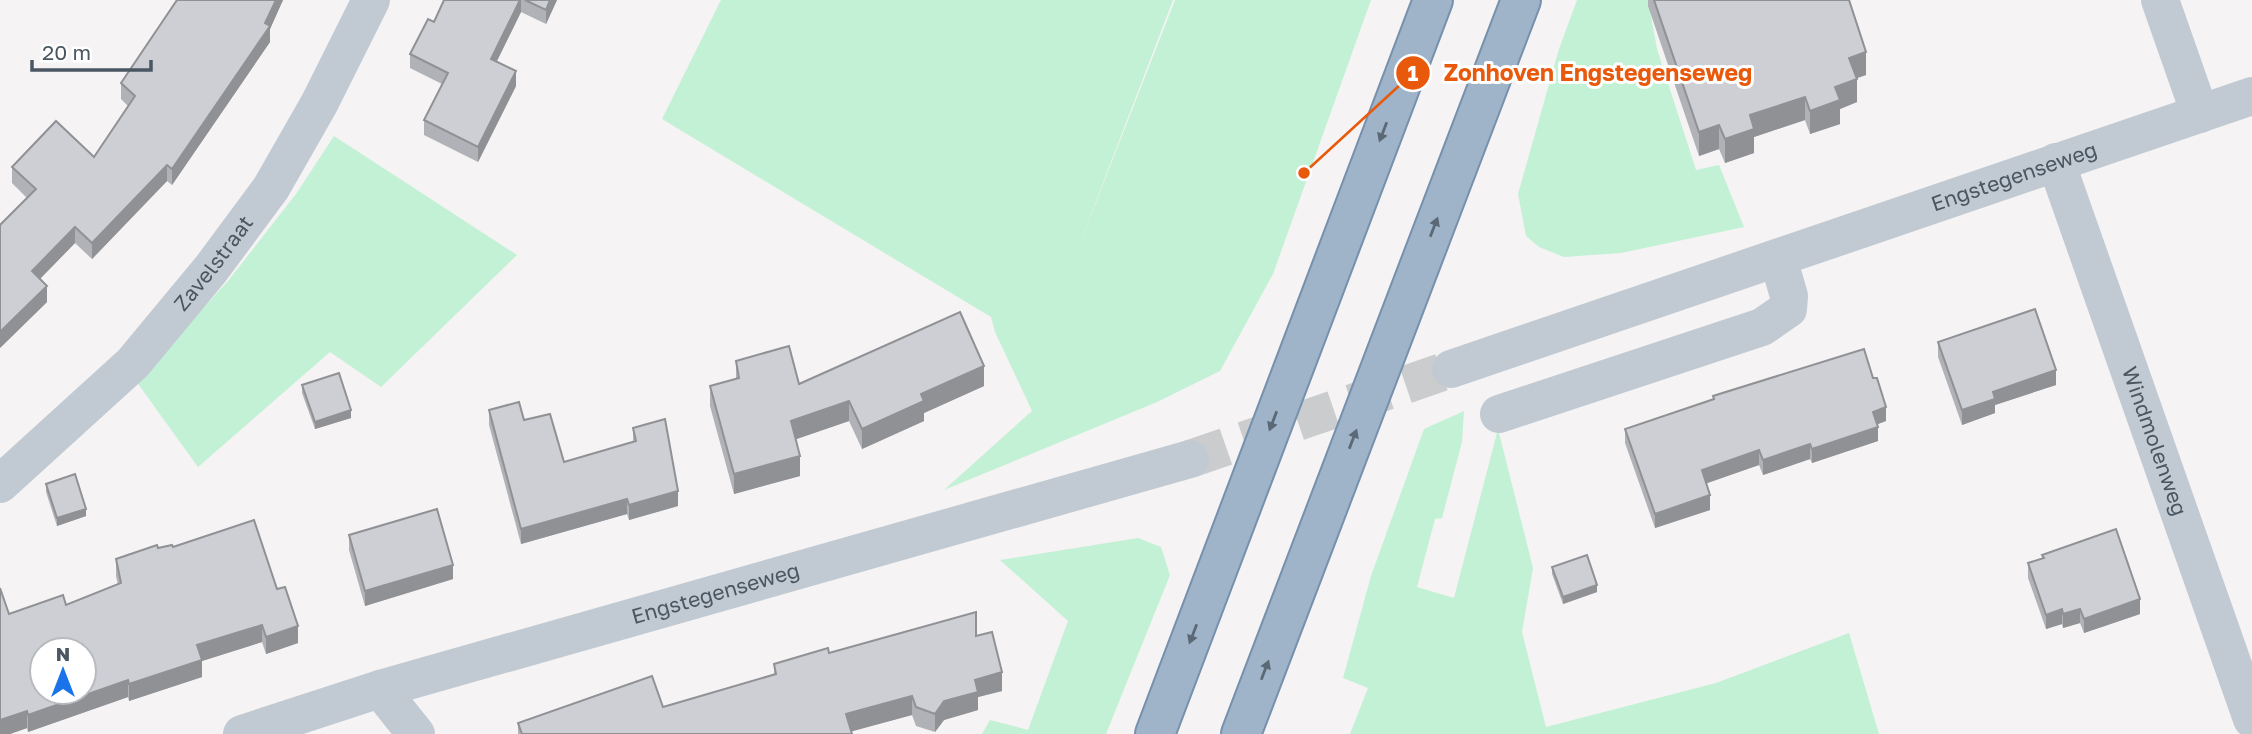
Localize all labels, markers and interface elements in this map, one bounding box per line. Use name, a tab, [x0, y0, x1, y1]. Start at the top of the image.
scale bar	[32, 28, 150, 72]
text: 20 m	[42, 39, 91, 65]
callout: Zonhoven Engstegenseweg	[1395, 51, 1766, 95]
text: Zonhoven Engstegenseweg	[1444, 58, 1752, 86]
text: 1	[1408, 60, 1419, 86]
one-way arrow	[1377, 122, 1388, 143]
street label: Engstegenseweg	[1928, 136, 2100, 216]
street label: Zavelstraat	[168, 210, 258, 316]
one-way arrow	[1429, 216, 1440, 237]
street label: Windmolenweg	[2117, 363, 2193, 519]
one-way arrow	[1268, 411, 1279, 432]
one-way arrow	[1348, 429, 1359, 450]
street label: Engstegenseweg	[628, 557, 802, 629]
one-way arrow	[1187, 623, 1198, 644]
north arrow	[28, 636, 98, 706]
text: N	[56, 642, 70, 665]
one-way arrow	[1260, 660, 1271, 681]

